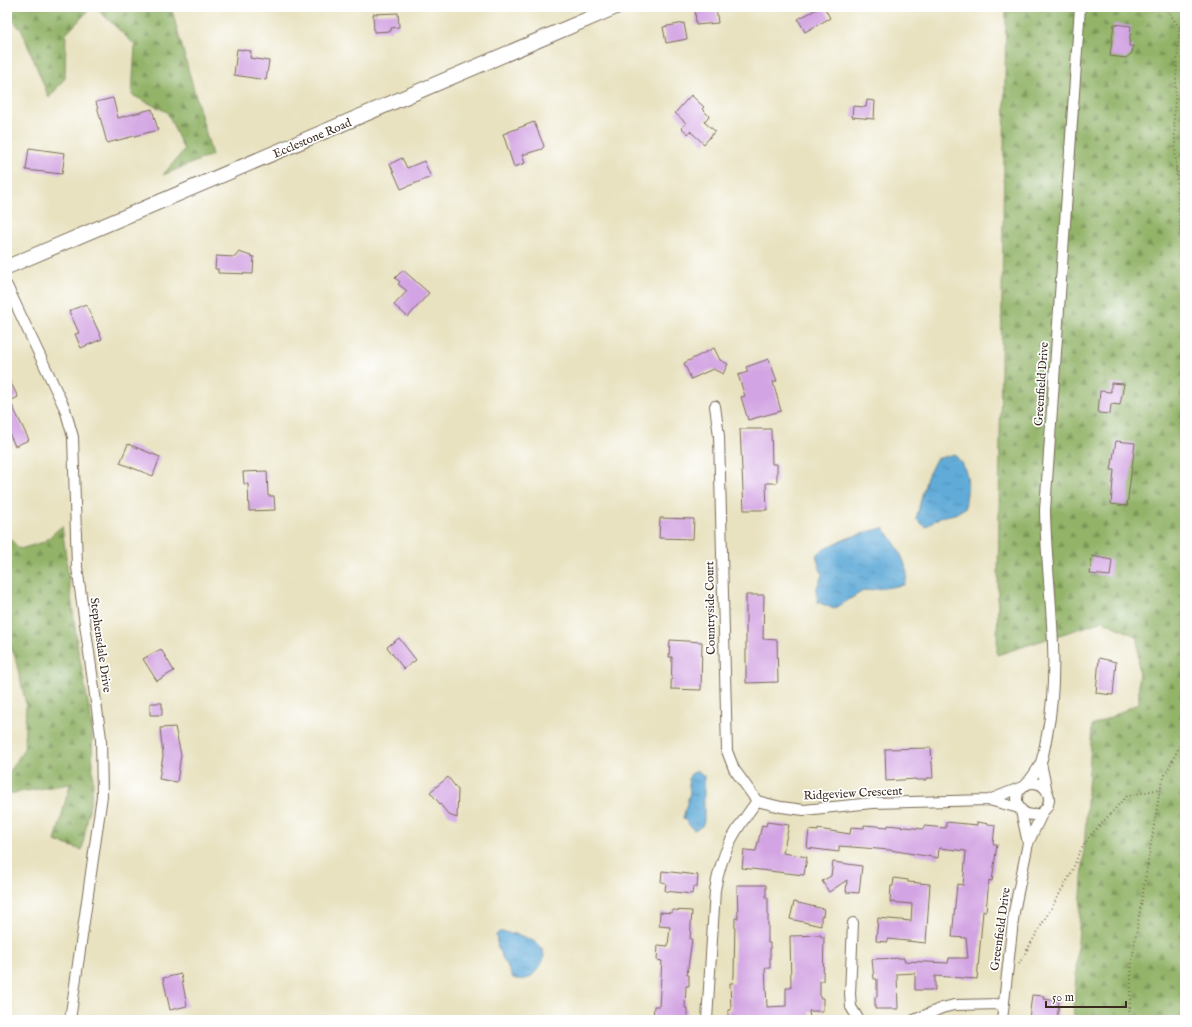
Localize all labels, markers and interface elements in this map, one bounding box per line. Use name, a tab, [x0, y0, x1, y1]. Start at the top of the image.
street label: Ecclestone Road	[271, 115, 354, 162]
street label: Greenfield Drive	[1031, 341, 1052, 426]
street label: Countryside Court	[702, 561, 719, 655]
street label: Stephensdale Drive	[85, 597, 115, 694]
street label: Ridgeview Crescent	[803, 783, 903, 804]
street label: Greenfield Drive	[987, 886, 1014, 972]
scale bar	[1046, 983, 1126, 1009]
text: 50 m	[1052, 990, 1074, 1005]

